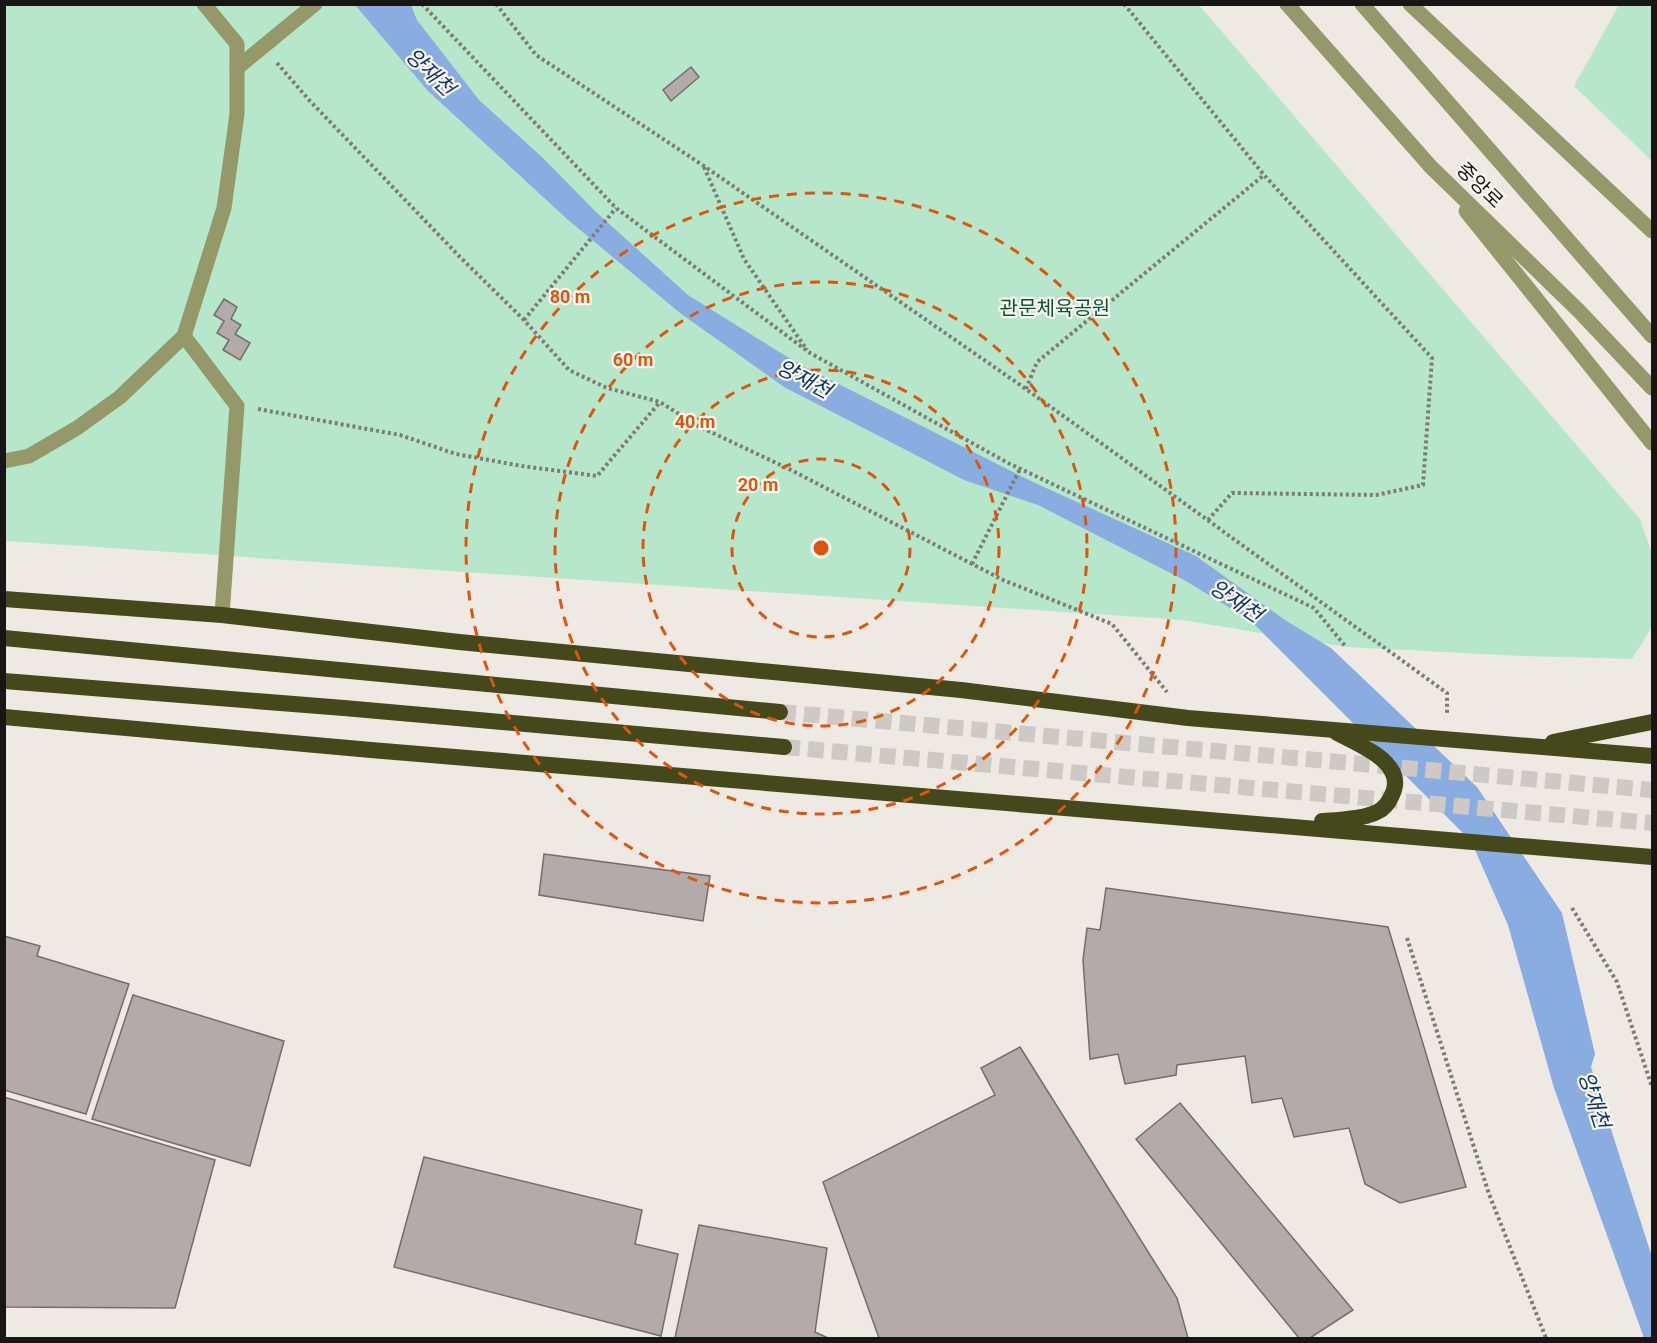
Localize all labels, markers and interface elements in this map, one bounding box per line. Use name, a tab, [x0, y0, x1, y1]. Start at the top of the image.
water label: 양재천	[401, 43, 461, 103]
street label: 중앙로	[1452, 157, 1508, 213]
text: 80 m	[550, 286, 590, 307]
park label: 관문체육공원	[1000, 296, 1110, 320]
text: 60 m	[613, 349, 653, 370]
water label: 양재천	[773, 355, 838, 404]
text: 40 m	[675, 411, 715, 432]
text: 20 m	[738, 474, 778, 495]
centre of rings	[811, 538, 831, 558]
water label: 양재천	[1205, 575, 1269, 629]
water label: 양재천	[1574, 1069, 1615, 1134]

